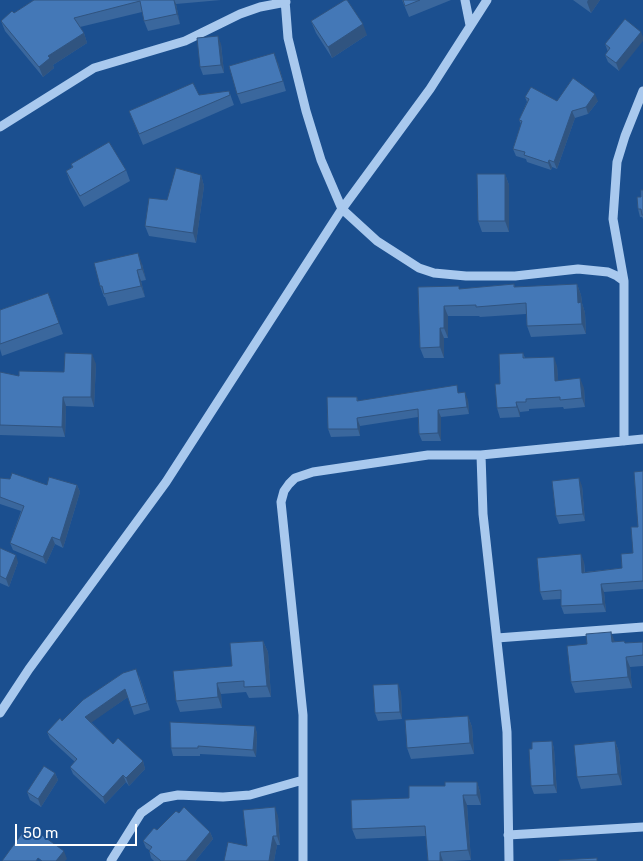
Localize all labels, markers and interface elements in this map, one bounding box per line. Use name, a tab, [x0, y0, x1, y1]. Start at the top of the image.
scale bar	[18, 814, 140, 846]
text: 50 m	[23, 824, 58, 842]

